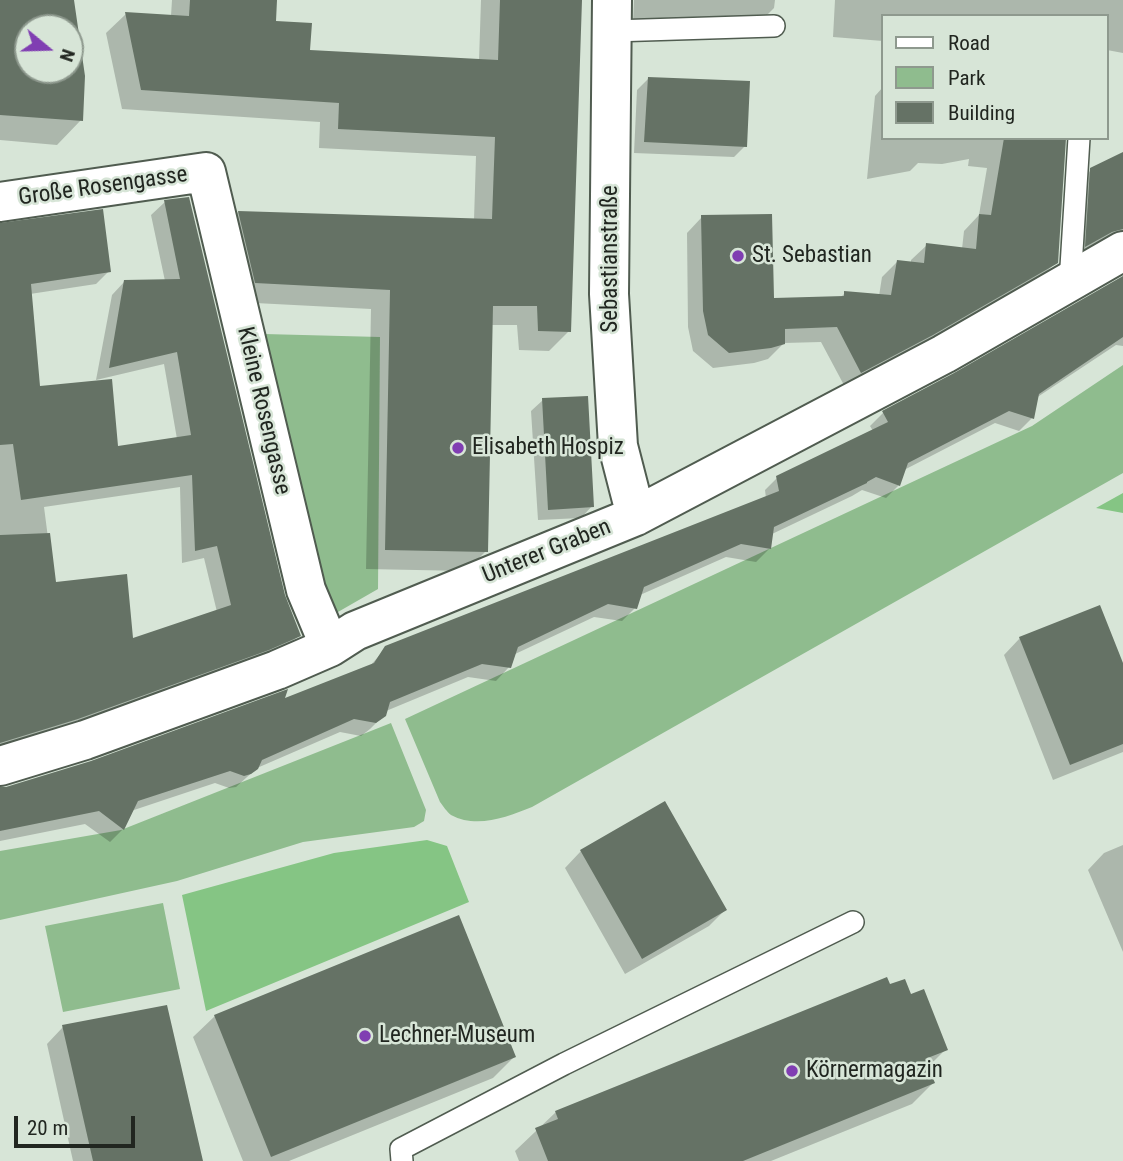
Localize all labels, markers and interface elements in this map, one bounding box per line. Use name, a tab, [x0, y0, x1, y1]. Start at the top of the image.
north arrow	[14, 14, 84, 84]
legend	[881, 14, 1109, 140]
text: Road	[948, 31, 990, 55]
text: N	[55, 46, 80, 65]
text: Park	[948, 66, 985, 90]
text: Building	[948, 101, 1015, 125]
street label: Große Rosengasse	[17, 161, 189, 213]
street label: Sebastianstraße	[597, 185, 625, 333]
place label: St. Sebastian	[752, 242, 872, 270]
marker: St. Sebastian	[730, 248, 746, 264]
street label: Kleine Rosengasse	[230, 324, 296, 498]
place label: Elisabeth Hospiz	[472, 434, 624, 462]
marker: Elisabeth Hospiz	[450, 440, 466, 456]
street label: Unterer Graben	[479, 514, 615, 590]
place label: Lechner-Museum	[379, 1022, 535, 1050]
marker: Lechner-Museum	[357, 1028, 373, 1044]
place label: Körnermagazin	[806, 1057, 943, 1085]
marker: Körnermagazin	[784, 1063, 800, 1079]
scale bar	[18, 1102, 138, 1146]
text: 20 m	[27, 1116, 68, 1140]

